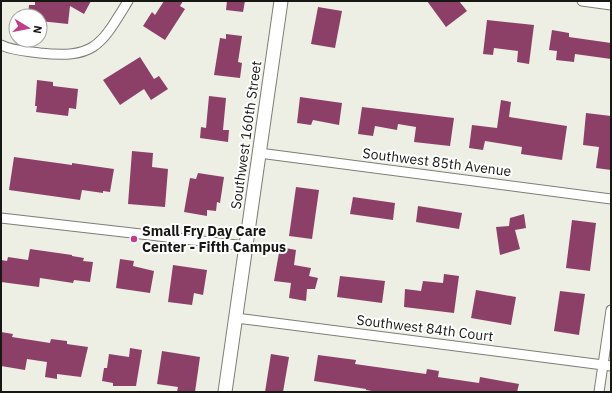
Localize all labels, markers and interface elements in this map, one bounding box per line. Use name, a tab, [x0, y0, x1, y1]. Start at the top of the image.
north arrow	[8, 8, 48, 48]
text: N	[30, 25, 45, 35]
street label: Southwest 160th Street	[227, 59, 265, 210]
street label: Southwest 85th Avenue	[362, 144, 513, 180]
place label: Small Fry Day Care Center - Fifth Campus	[142, 222, 286, 256]
marker: Small Fry Day Care Center - Fifth Campus	[129, 234, 139, 244]
street label: Southwest 84th Court	[356, 311, 494, 345]

